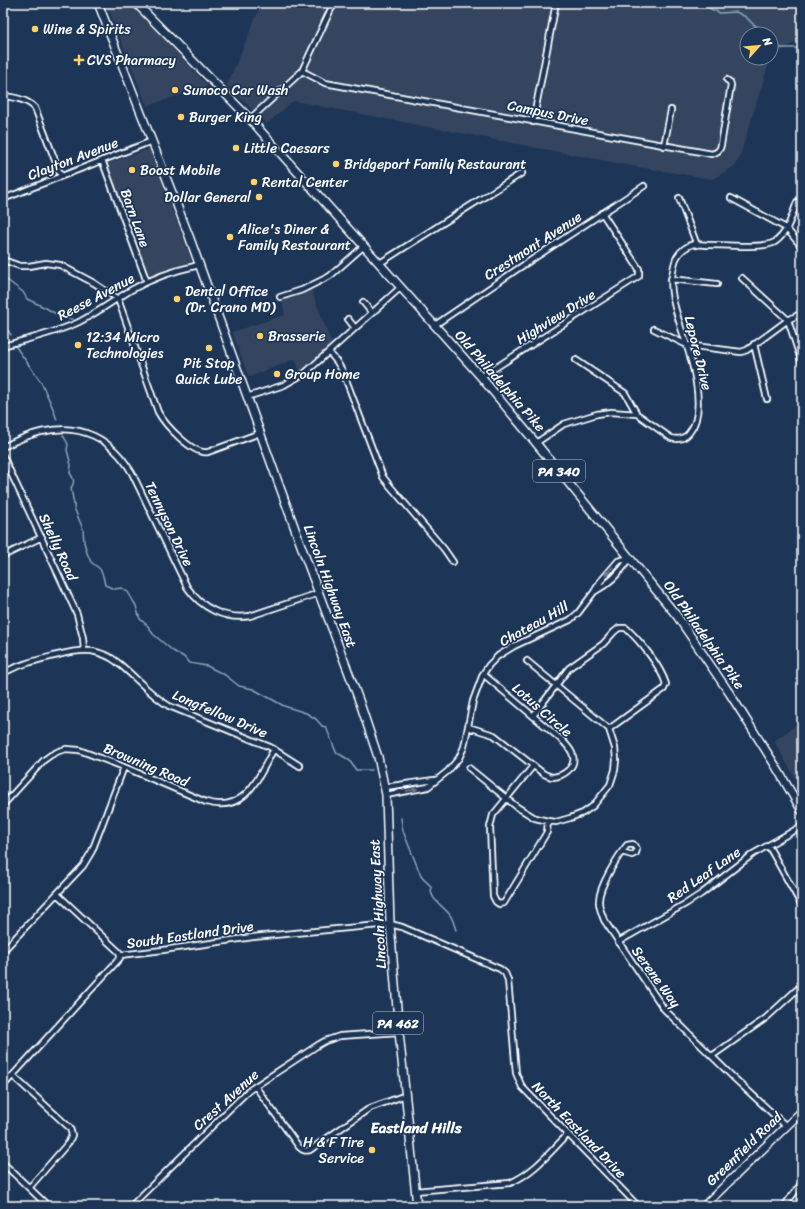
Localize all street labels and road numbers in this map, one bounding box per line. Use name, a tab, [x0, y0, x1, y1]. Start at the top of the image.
street label: Campus Drive	[505, 93, 591, 133]
street label: Clayton Avenue	[24, 130, 122, 188]
street label: Barn Lane	[113, 185, 157, 251]
street label: Crestmont Avenue	[479, 205, 587, 287]
street label: Reese Avenue	[53, 266, 139, 328]
street label: Highview Drive	[511, 282, 601, 352]
street label: Lepore Drive	[677, 313, 719, 393]
street label: Old Philadelphia Pike	[448, 324, 552, 438]
road number: PA 340	[533, 460, 585, 482]
street label: Tennyson Drive	[138, 477, 200, 571]
street label: Shelly Road	[31, 509, 85, 586]
street label: Lincoln Highway East	[296, 521, 364, 651]
street label: Old Philadelphia Pike	[657, 575, 751, 695]
street label: Chateau Hill	[495, 594, 574, 653]
street label: Lotus Circle	[506, 676, 578, 744]
street label: Longfellow Drive	[168, 683, 272, 745]
street label: Browning Road	[99, 736, 194, 795]
street label: Lincoln Highway East	[362, 839, 394, 969]
street label: Red Leaf Lane	[662, 840, 746, 910]
street label: South Eastland Drive	[125, 914, 255, 956]
street label: Serene Way	[625, 941, 688, 1014]
road number: PA 462	[373, 1012, 423, 1034]
street label: Crest Avenue	[187, 1063, 265, 1137]
street label: North Eastland Drive	[525, 1075, 633, 1185]
street label: Greenfield Road	[700, 1105, 789, 1192]

